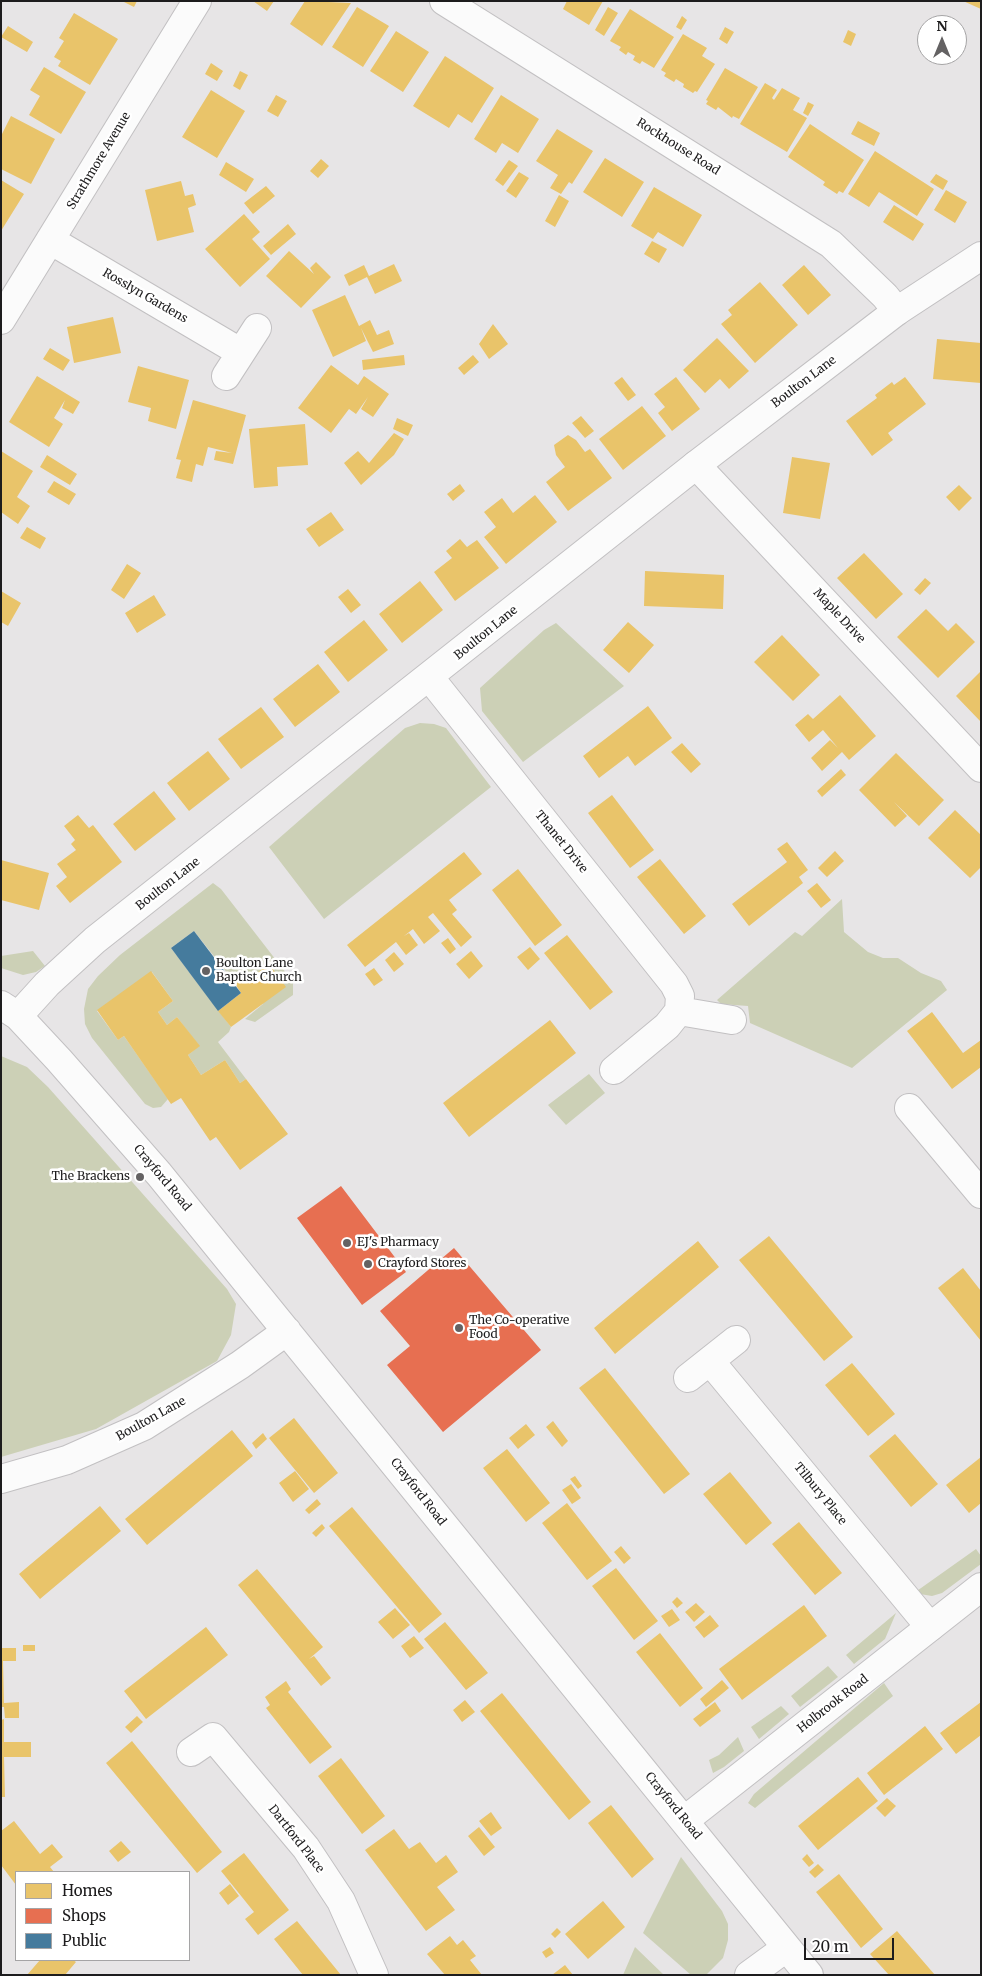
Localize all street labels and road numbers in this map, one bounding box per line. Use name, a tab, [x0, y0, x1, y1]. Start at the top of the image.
street label: Strathmore Avenue	[64, 110, 134, 212]
street label: Rockhouse Road	[634, 116, 722, 178]
street label: Rosslyn Gardens	[100, 266, 190, 326]
street label: Boulton Lane	[769, 353, 839, 411]
street label: Maple Drive	[810, 586, 868, 646]
street label: Boulton Lane	[452, 603, 520, 663]
street label: Thanet Drive	[532, 808, 590, 876]
street label: Boulton Lane	[133, 855, 203, 913]
street label: Crayford Road	[130, 1142, 194, 1214]
street label: Boulton Lane	[114, 1394, 188, 1444]
street label: Crayford Road	[387, 1455, 449, 1529]
street label: Tilbury Place	[791, 1460, 849, 1528]
street label: Holbrook Road	[795, 1672, 871, 1736]
street label: Crayford Road	[642, 1770, 704, 1842]
street label: Dartford Place	[265, 1802, 327, 1876]

